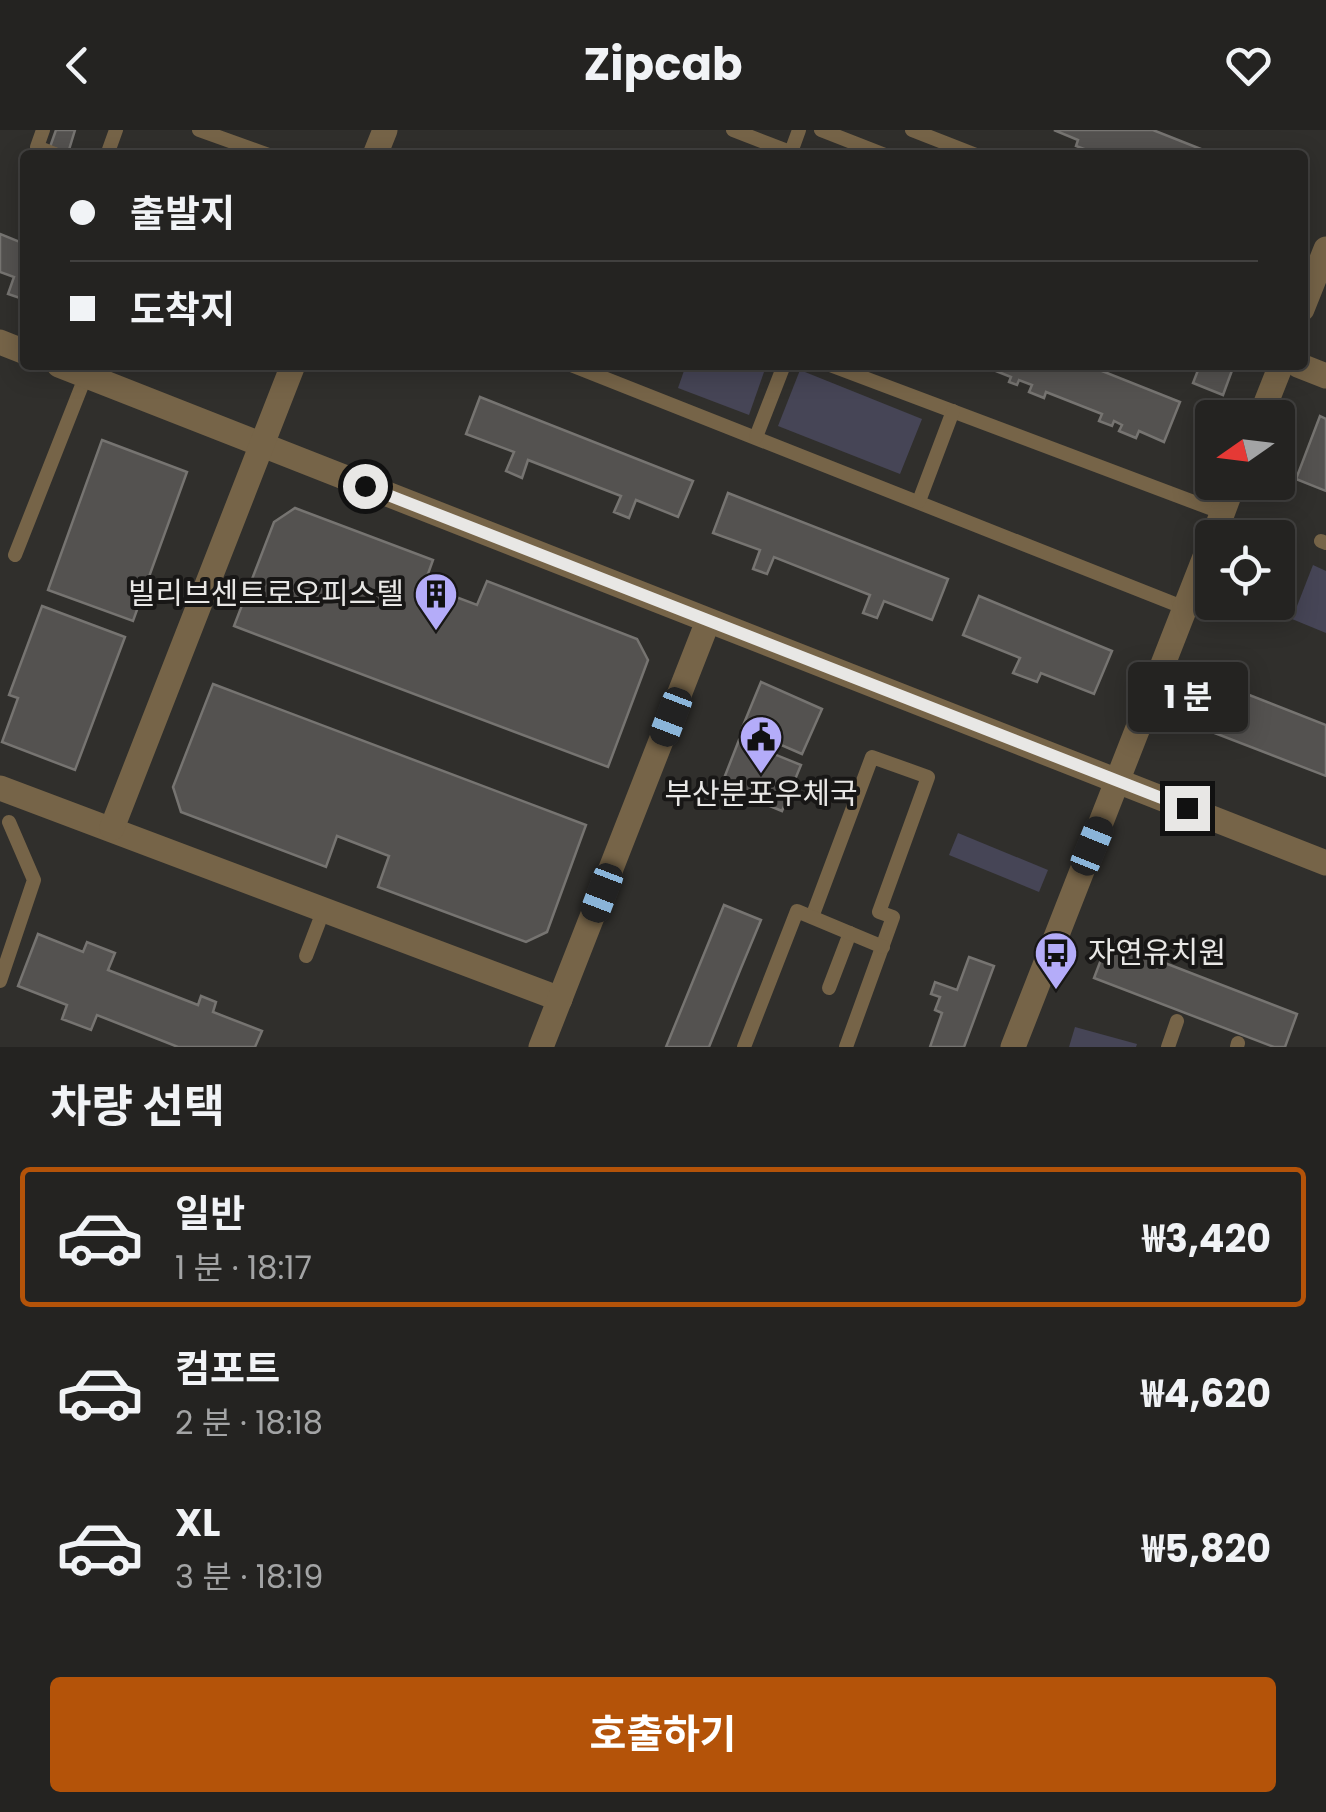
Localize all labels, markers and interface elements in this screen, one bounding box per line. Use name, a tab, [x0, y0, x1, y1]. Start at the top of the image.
text: Zipcab	[584, 33, 743, 96]
icon: back	[50, 38, 105, 93]
icon: heart	[1221, 38, 1276, 93]
text: 출발지	[130, 187, 235, 240]
text: 도착지	[130, 283, 235, 336]
north arrow	[1195, 400, 1295, 500]
map controls	[1195, 400, 1295, 620]
route start	[343, 464, 388, 509]
button: locate	[1195, 520, 1295, 620]
building icon: 빌리브센트로오피스텔	[413, 571, 459, 632]
place label: 빌리브센트로오피스텔	[128, 572, 404, 615]
callout: 1 분	[1127, 663, 1247, 733]
text: 1 분	[1164, 674, 1212, 719]
car	[646, 684, 696, 750]
public building icon: 부산분포우체국	[738, 714, 784, 775]
place label: 부산분포우체국	[664, 772, 858, 815]
route end	[1165, 786, 1210, 831]
car	[1067, 813, 1117, 879]
car	[577, 860, 627, 926]
bus stop icon: 자연유치원	[1033, 930, 1079, 991]
place label: 자연유치원	[1088, 931, 1226, 974]
text: 차량 선택	[50, 1075, 225, 1138]
text: 일반	[175, 1187, 245, 1240]
icon: car	[55, 1192, 145, 1282]
text: ₩3,420	[1142, 1212, 1271, 1265]
text: 1 분 · 18:17	[175, 1245, 312, 1290]
text: 컴포트	[175, 1342, 280, 1395]
icon: car	[55, 1347, 145, 1437]
text: ₩4,620	[1141, 1367, 1271, 1420]
text: 2 분 · 18:18	[175, 1400, 323, 1445]
text: XL	[175, 1496, 220, 1549]
icon: car	[55, 1502, 145, 1592]
text: ₩5,820	[1142, 1522, 1271, 1575]
text: 3 분 · 18:19	[175, 1554, 323, 1599]
button: 호출하기	[50, 1677, 1276, 1792]

